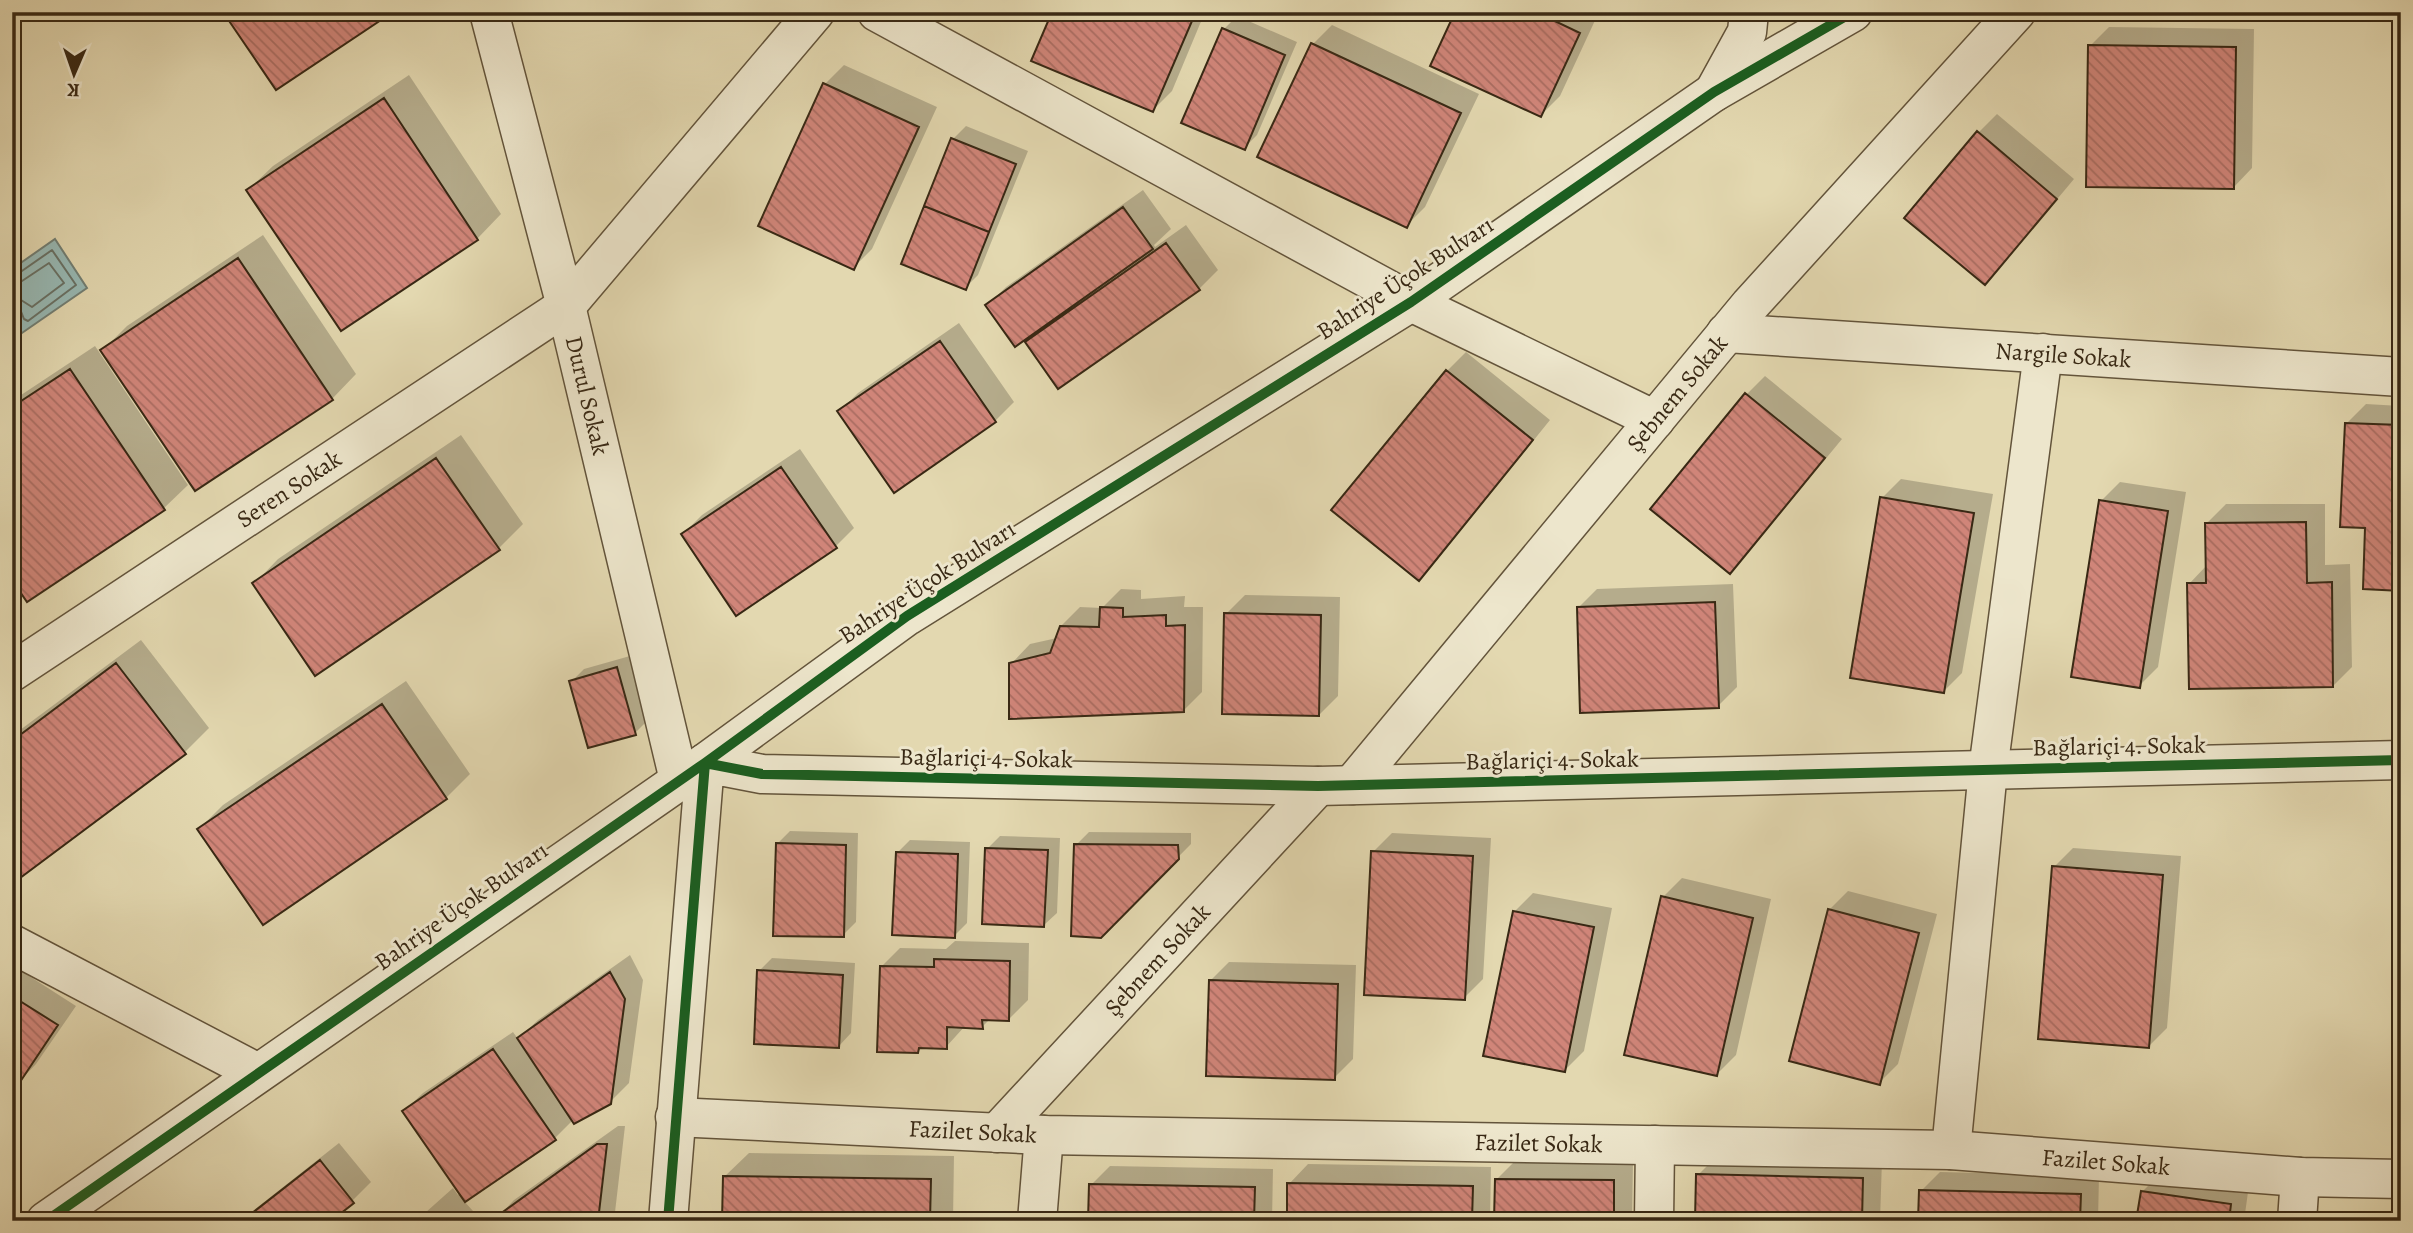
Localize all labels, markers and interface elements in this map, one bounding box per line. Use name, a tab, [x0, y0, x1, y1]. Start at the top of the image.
north arrow	[38, 38, 108, 108]
text: K	[66, 77, 80, 103]
street label: Bahriye Üçok Bulvarı	[1310, 209, 1500, 347]
street label: Şebnem Sokak	[1619, 328, 1735, 458]
street label: Durul Sokak	[558, 333, 617, 458]
street label: Nargile Sokak	[1994, 335, 2132, 375]
street label: Seren Sokak	[230, 443, 348, 535]
street label: Bahriye Üçok Bulvarı	[832, 513, 1022, 651]
street label: Bağlariçi 4. Sokak	[2032, 728, 2206, 764]
street label: Bağlariçi 4. Sokak	[899, 740, 1073, 776]
street label: Bağlariçi 4. Sokak	[1465, 742, 1639, 778]
street label: Bahriye Üçok Bulvarı	[368, 834, 554, 978]
street label: Şebnem Sokak	[1097, 896, 1217, 1023]
street label: Fazilet Sokak	[908, 1112, 1038, 1151]
street label: Fazilet Sokak	[1474, 1126, 1603, 1160]
street label: Fazilet Sokak	[2041, 1141, 2171, 1183]

